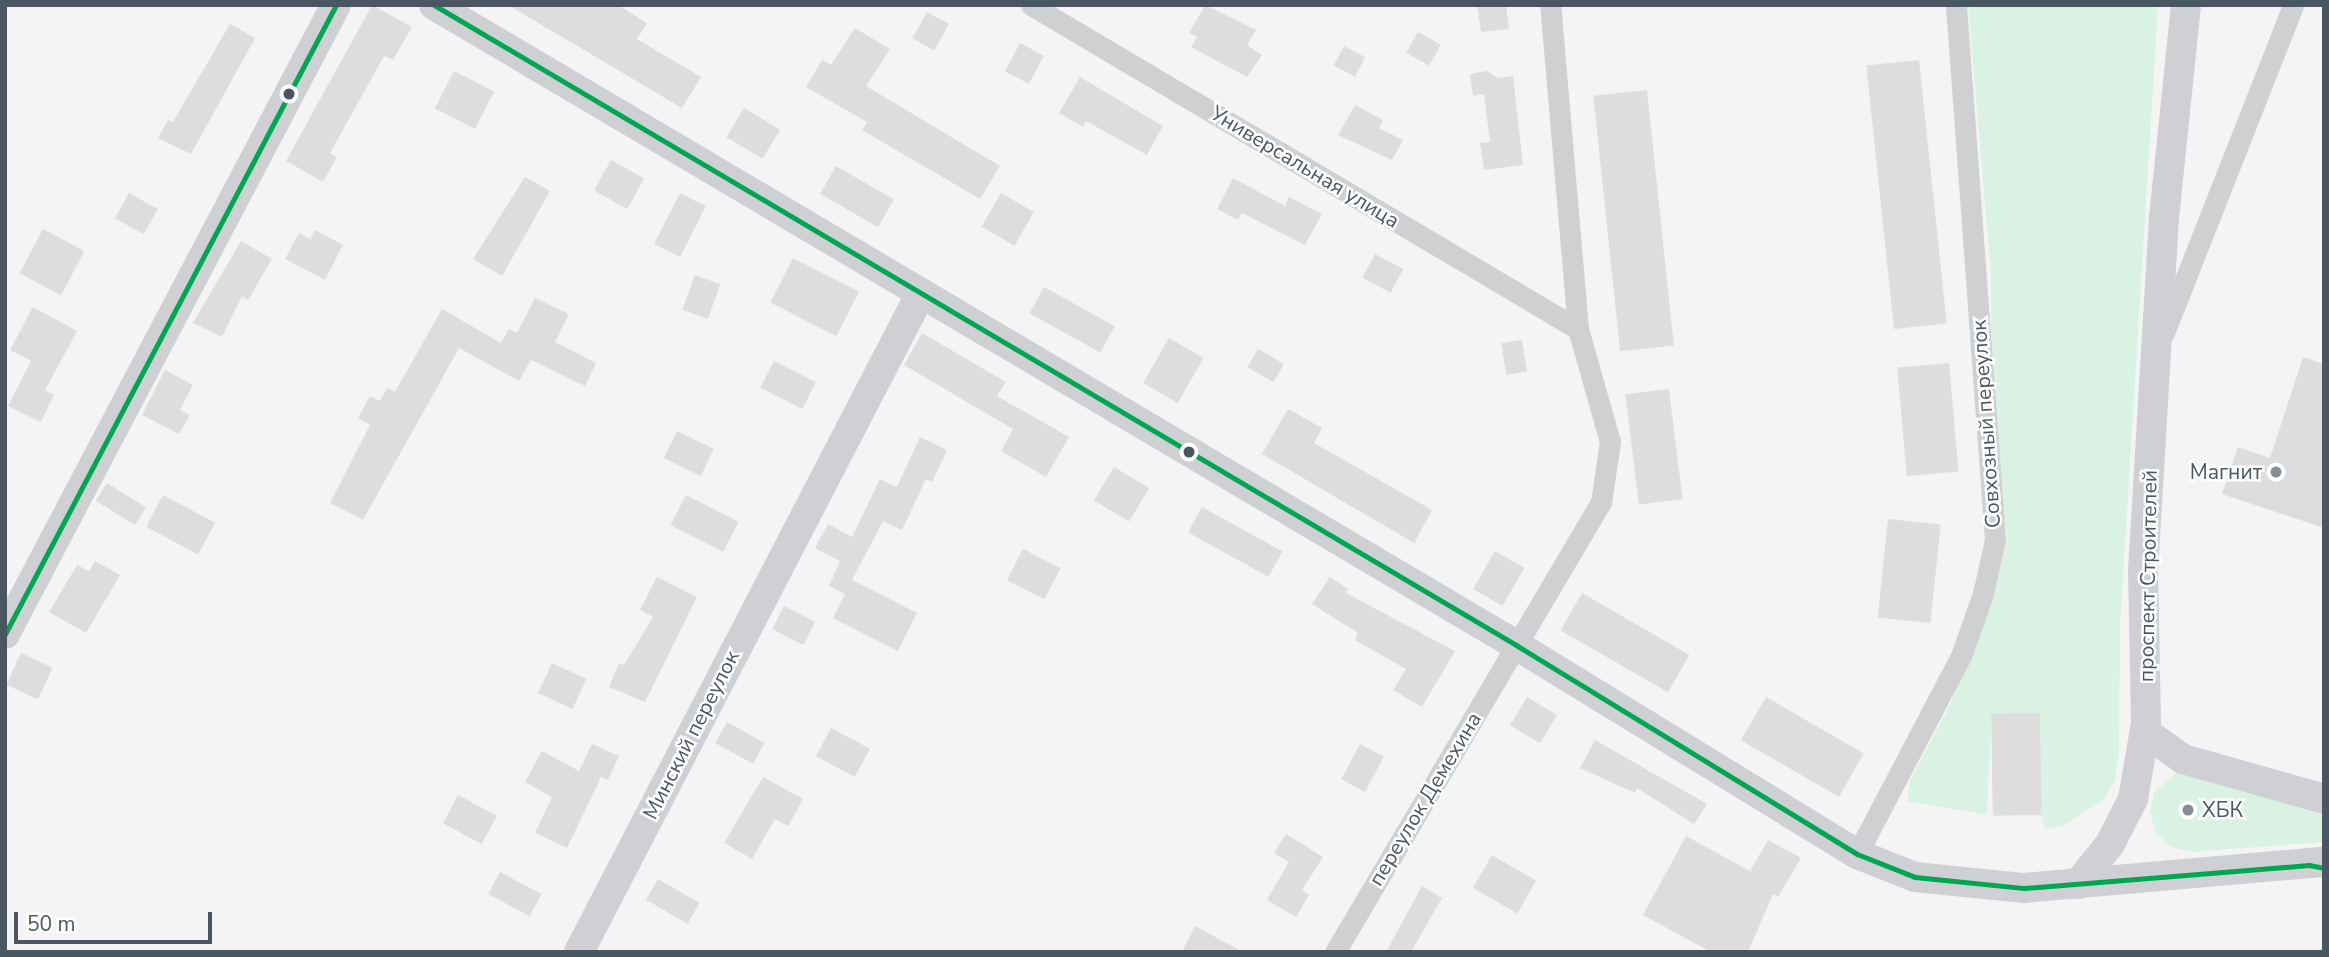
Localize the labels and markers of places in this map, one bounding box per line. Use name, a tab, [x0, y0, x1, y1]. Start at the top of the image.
unlabelled marker	[282, 87, 296, 101]
unlabelled marker	[1182, 445, 1196, 459]
place label: Магнит	[2190, 459, 2262, 485]
marker: Магнит	[2268, 464, 2284, 480]
place label: ХБК	[2202, 797, 2243, 823]
marker: ХБК	[2180, 802, 2196, 818]

